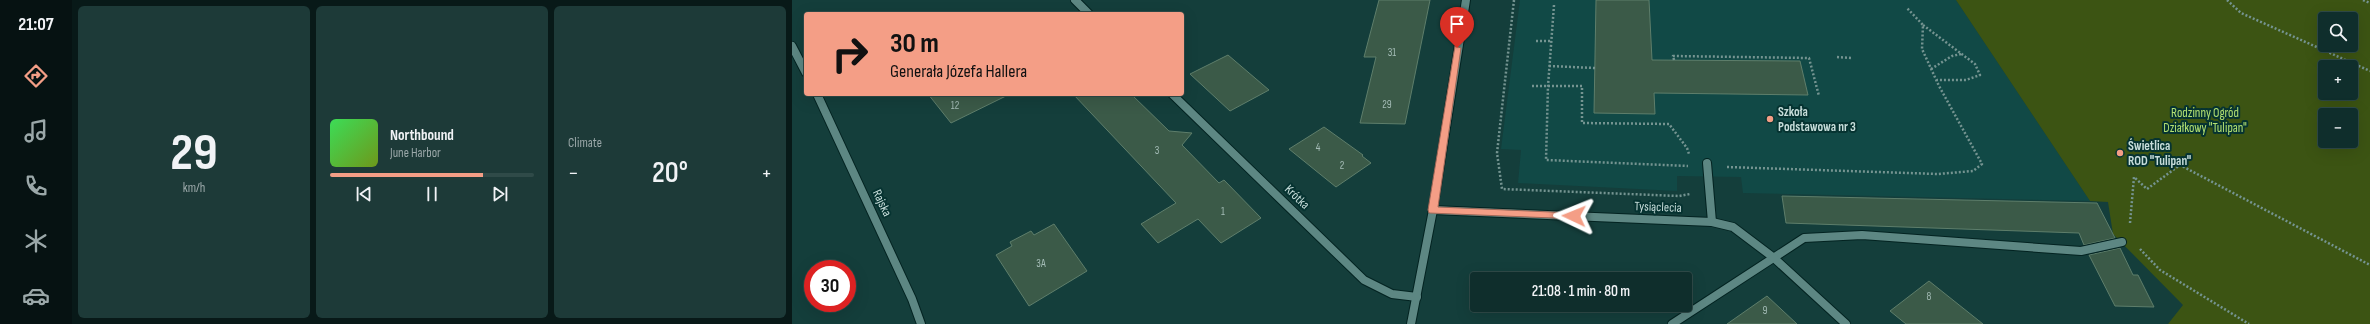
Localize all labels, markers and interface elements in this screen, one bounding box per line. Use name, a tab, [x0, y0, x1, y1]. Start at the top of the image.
pin	[1440, 7.0, 1474, 48]
map controls	[2318, 12, 2358, 148]
button: search	[2318, 12, 2358, 52]
icon: arrive	[1446, 13, 1468, 35]
text: 21:07	[18, 14, 54, 35]
text: 30 m	[890, 27, 939, 60]
icon: right	[824, 28, 876, 80]
house number: 31	[1388, 46, 1396, 59]
button: +	[2318, 60, 2358, 100]
text: Generała Józefa Hallera	[890, 61, 1027, 82]
icon: directions	[22, 62, 50, 90]
house number: 29	[1382, 98, 1392, 111]
house number: 12	[951, 99, 960, 112]
place label: Szkoła Podstawowa nr 3	[1778, 104, 1856, 135]
park label: Rodzinny Ogród Działkowy "Tulipan"	[2163, 105, 2247, 136]
button: −	[2318, 108, 2358, 148]
marker: Szkoła Podstawowa nr 3	[1765, 114, 1775, 124]
icon: music	[22, 117, 50, 145]
text: 29	[170, 122, 218, 185]
text: Northbound	[390, 126, 454, 145]
text: Climate	[568, 135, 602, 151]
place label: Świetlica ROD "Tulipan"	[2128, 138, 2191, 169]
house number: 4	[1316, 141, 1321, 154]
house number: 3	[1155, 144, 1160, 157]
text: June Harbor	[390, 145, 441, 161]
marker: Świetlica ROD "Tulipan"	[2115, 148, 2125, 158]
text: 20°	[652, 155, 688, 191]
house number: 2	[1340, 159, 1345, 172]
text: −	[568, 160, 579, 187]
text: +	[761, 160, 772, 187]
icon: phone	[22, 172, 50, 200]
text: km/h	[183, 180, 205, 196]
street label: Krótka	[1281, 181, 1313, 213]
icon: previous	[353, 183, 375, 205]
icon: pause	[421, 183, 443, 205]
icon: next	[489, 183, 511, 205]
street label: Rajska	[869, 187, 895, 219]
position arrow	[1553, 195, 1595, 237]
street label: Tysiąclecia	[1634, 198, 1682, 216]
house number: 1	[1221, 205, 1225, 218]
icon: climate	[22, 227, 50, 255]
house number: 3A	[1036, 257, 1046, 270]
speed limit sign: 30	[804, 260, 856, 312]
icon: car	[22, 282, 50, 310]
text: 21:08 · 1 min · 80 m	[1532, 282, 1630, 301]
house number: 8	[1927, 290, 1932, 303]
house number: 9	[1763, 304, 1768, 317]

